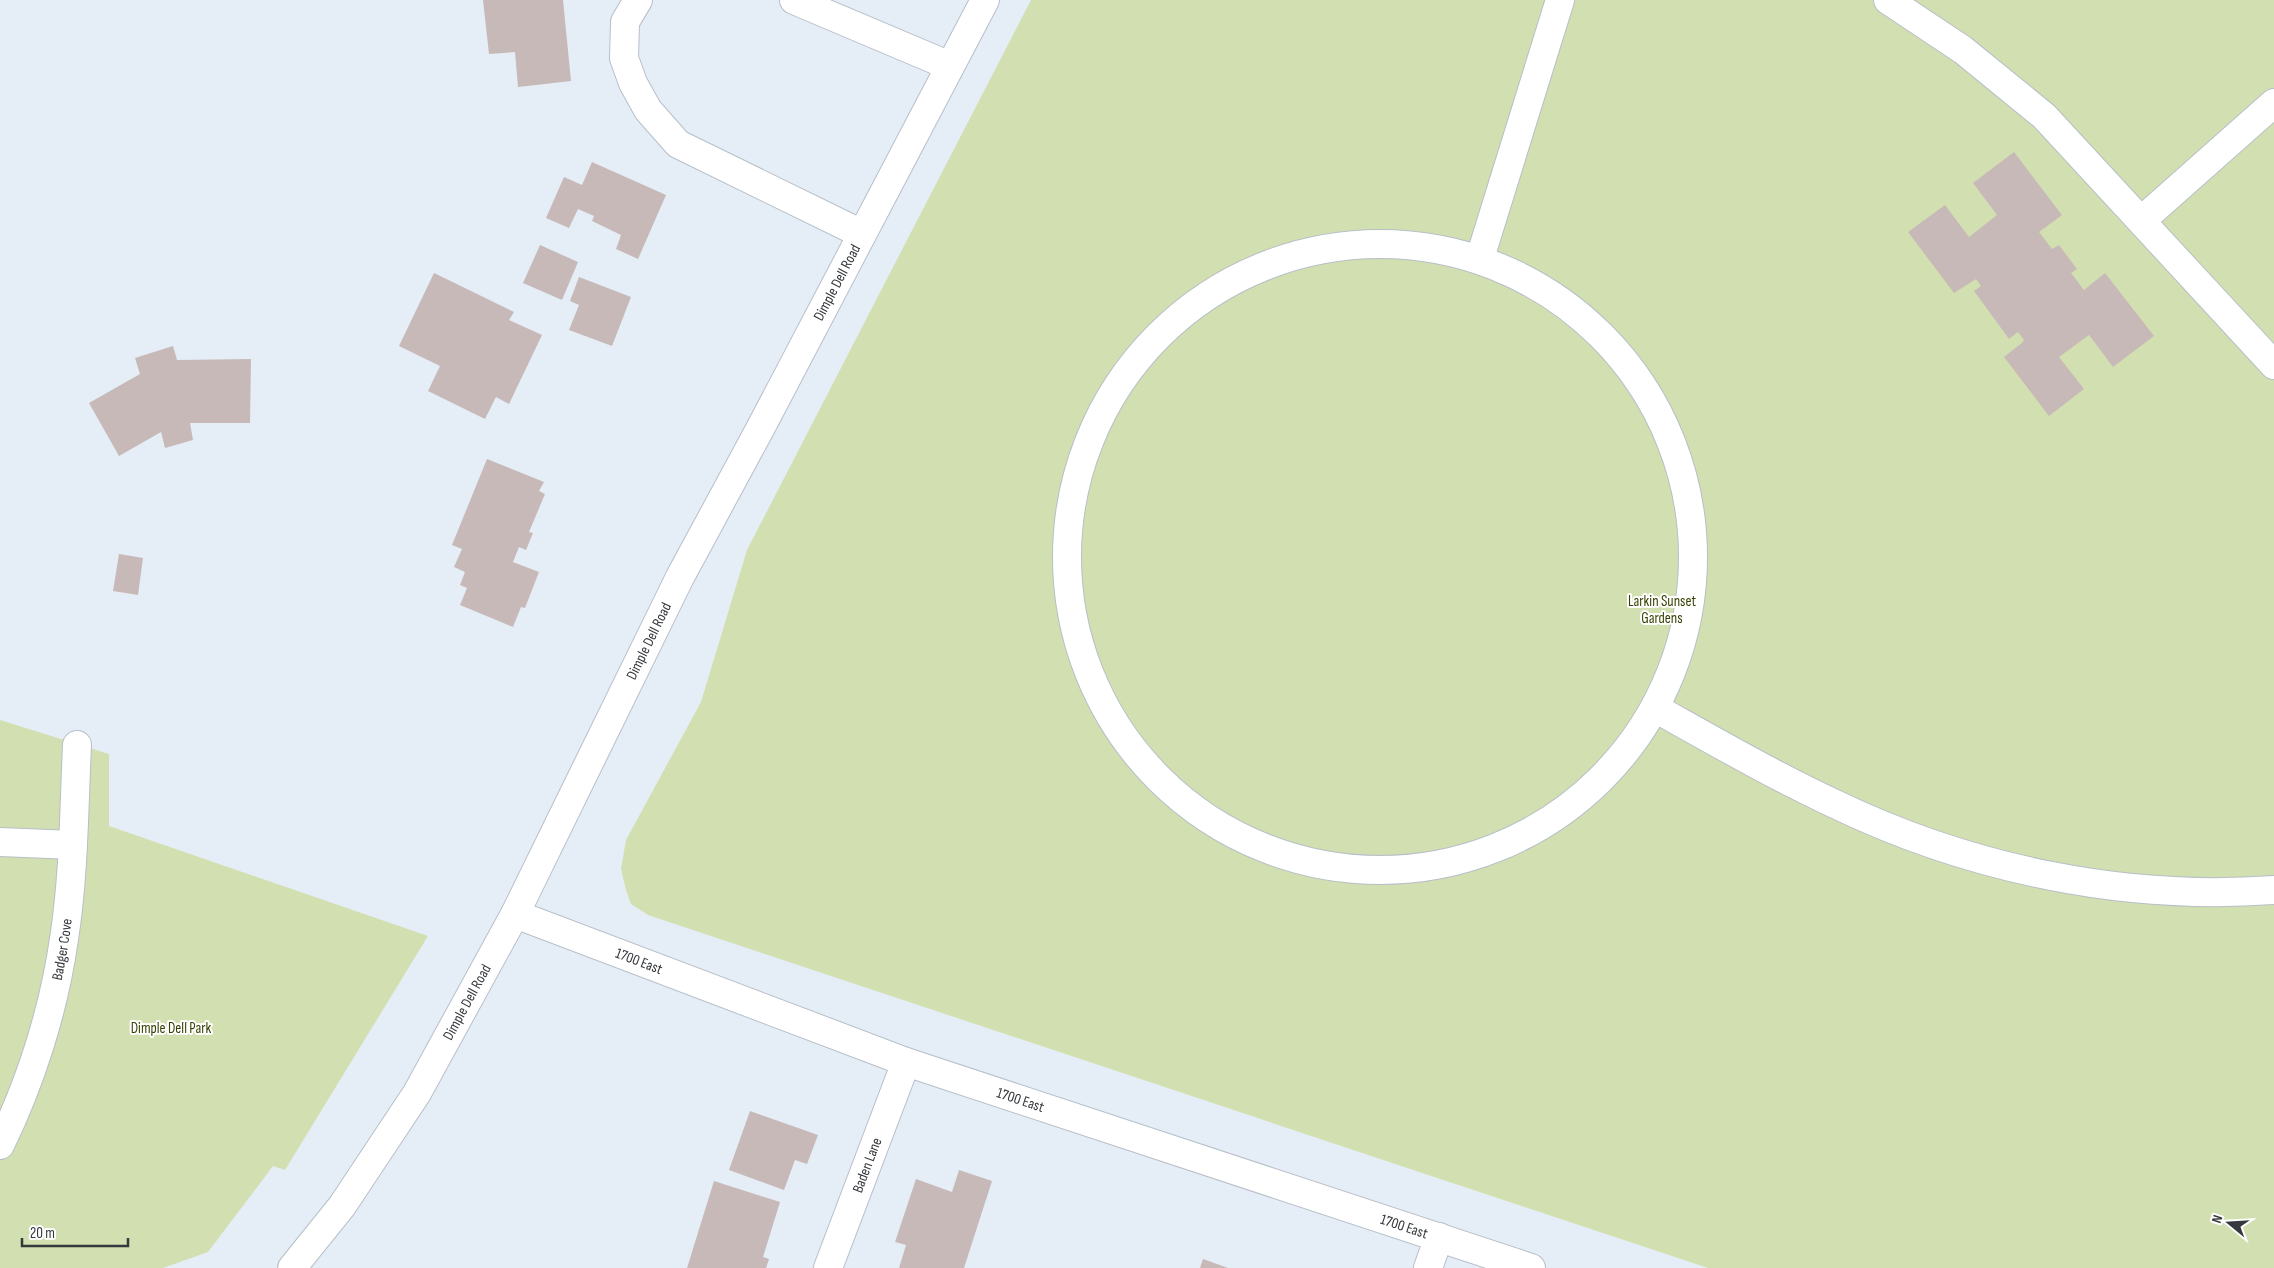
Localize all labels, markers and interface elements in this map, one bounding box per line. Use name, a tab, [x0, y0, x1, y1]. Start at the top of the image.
street label: Dimple Dell Road	[809, 241, 865, 324]
park label: Larkin Sunset Gardens	[1628, 592, 1696, 628]
street label: Dimple Dell Road	[622, 599, 676, 683]
street label: Badger Cove	[47, 917, 76, 982]
street label: 1700 East	[613, 943, 666, 979]
street label: Dimple Dell Road	[438, 961, 495, 1043]
park label: Dimple Dell Park	[131, 1019, 212, 1038]
street label: 1700 East	[994, 1083, 1047, 1117]
street label: Baden Lane	[848, 1135, 886, 1195]
north arrow	[2204, 1198, 2254, 1248]
street label: 1700 East	[1378, 1210, 1431, 1243]
text: N	[2208, 1213, 2226, 1225]
scale bar	[22, 1216, 129, 1248]
text: 20 m	[30, 1224, 55, 1243]

